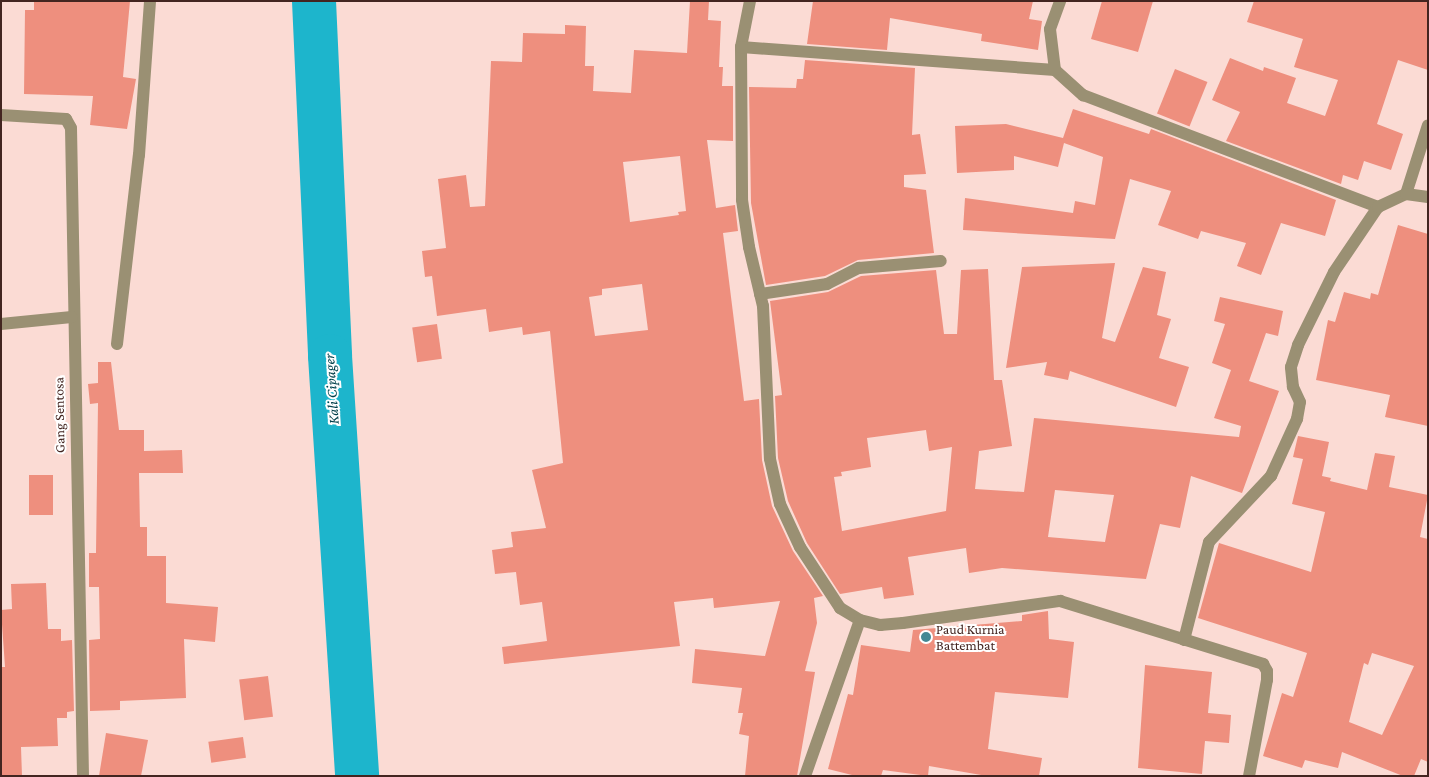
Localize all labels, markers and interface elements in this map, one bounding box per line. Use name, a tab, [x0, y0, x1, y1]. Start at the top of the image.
water label: Kali Cipager	[321, 353, 343, 425]
street label: Gang Sentosa	[50, 377, 68, 453]
place label: Paud Kurnia Battembat	[936, 621, 1005, 654]
marker: Paud Kurnia Battembat	[920, 631, 932, 643]

